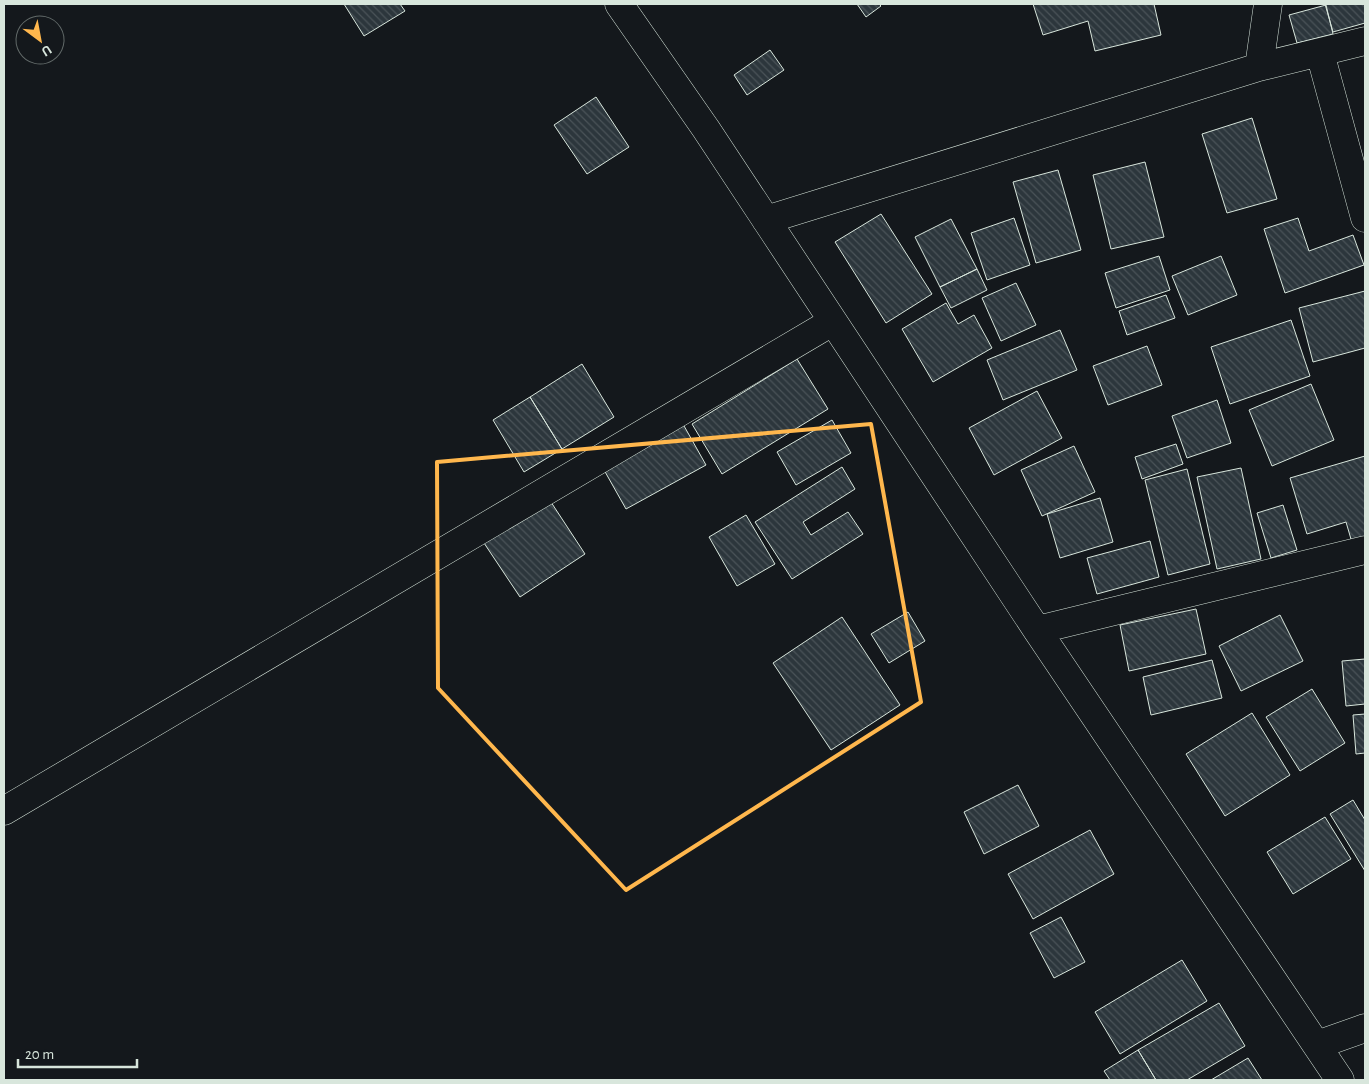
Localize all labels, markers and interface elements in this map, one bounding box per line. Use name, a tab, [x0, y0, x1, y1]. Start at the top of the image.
north arrow	[15, 15, 65, 65]
text: U	[39, 42, 54, 59]
scale bar	[18, 1036, 136, 1068]
text: 20 m	[25, 1047, 54, 1062]

